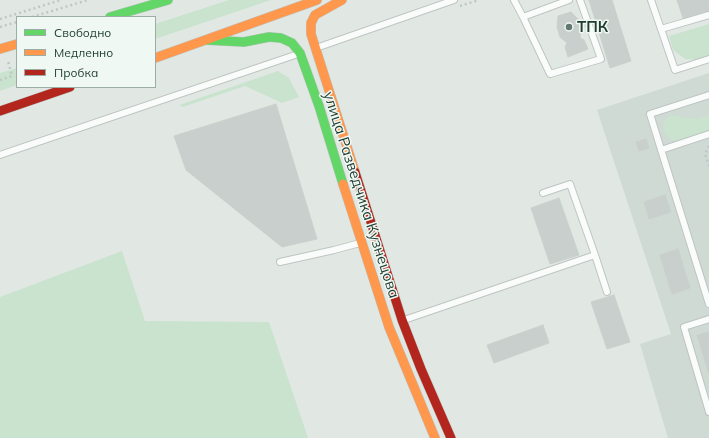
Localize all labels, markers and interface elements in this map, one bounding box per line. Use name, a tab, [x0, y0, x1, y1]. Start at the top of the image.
legend	[16, 16, 156, 88]
place label: ТПК	[577, 18, 608, 36]
marker: ТПК	[564, 22, 574, 32]
text: Свободно	[54, 25, 111, 40]
text: Медленно	[54, 45, 113, 60]
text: Пробка	[54, 65, 98, 80]
street label: улица Разведчика Кузнецова	[319, 89, 403, 301]

